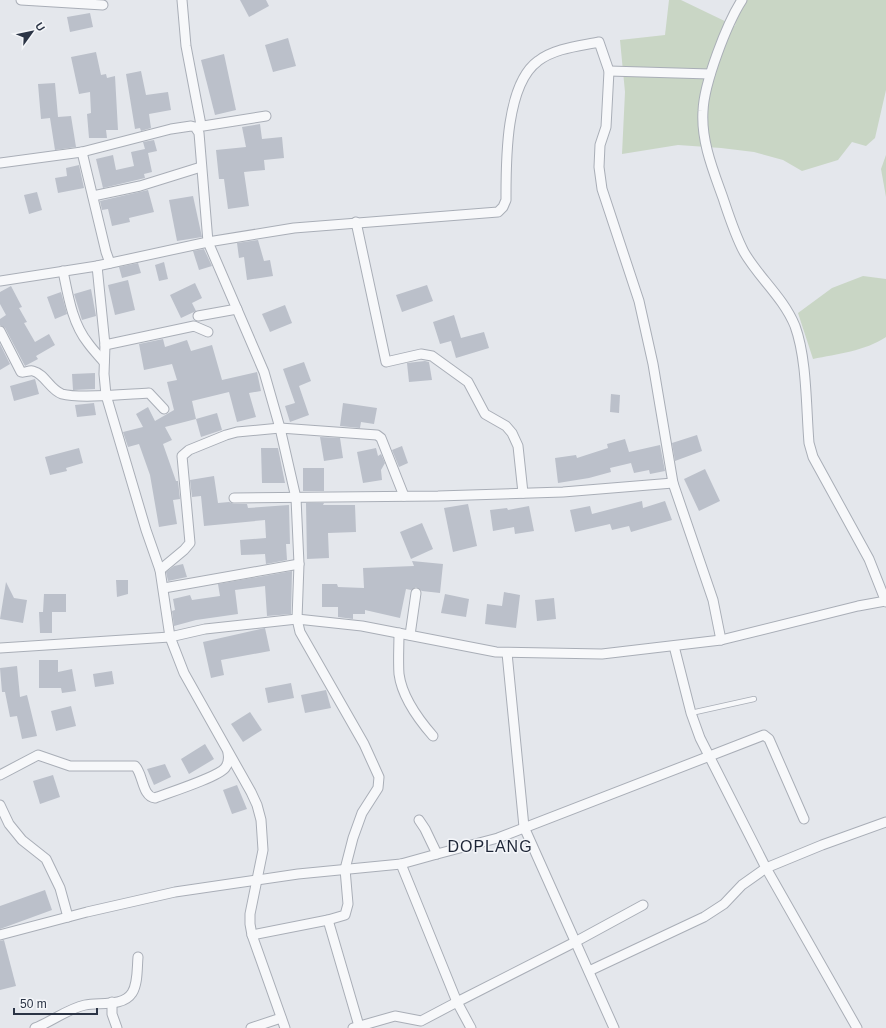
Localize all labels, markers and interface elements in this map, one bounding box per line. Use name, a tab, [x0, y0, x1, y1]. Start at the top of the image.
north arrow	[12, 12, 52, 52]
text: U	[33, 20, 48, 33]
district label: DOPLANG	[447, 838, 533, 855]
scale bar	[14, 990, 97, 1016]
text: 50 m	[20, 997, 47, 1011]

